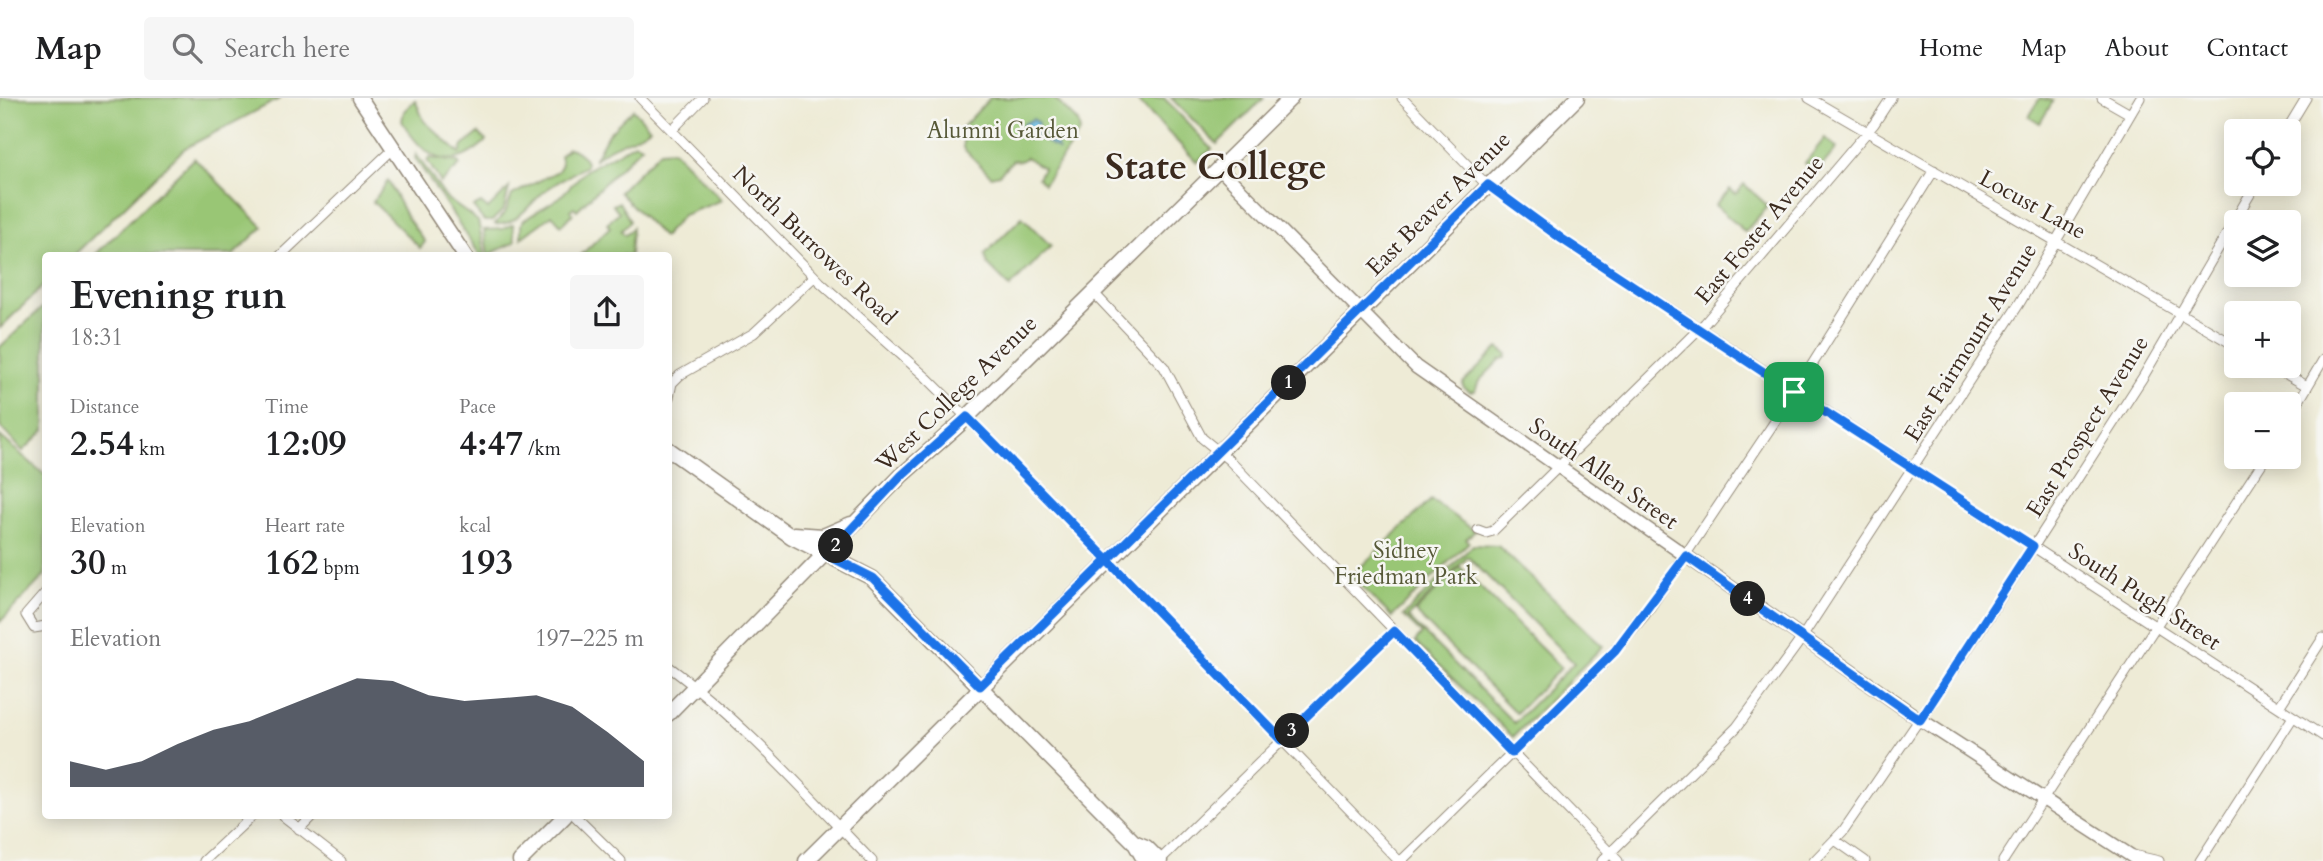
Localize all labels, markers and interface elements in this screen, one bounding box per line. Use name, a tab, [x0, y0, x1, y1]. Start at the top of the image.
search box	[144, 17, 634, 80]
text: Map	[35, 26, 102, 71]
icon: search	[168, 29, 206, 67]
text: Search here	[224, 31, 350, 66]
text: Home	[1919, 32, 1983, 65]
text: Map	[2021, 32, 2067, 65]
text: About	[2105, 32, 2169, 65]
text: Contact	[2207, 32, 2288, 65]
park label: Alumni Garden	[927, 115, 1079, 146]
map controls	[2224, 119, 2301, 469]
button: locate	[2224, 119, 2301, 196]
street label: East Beaver Avenue	[1359, 124, 1517, 282]
district label: State College	[1105, 142, 1327, 192]
street label: East Foster Avenue	[1688, 148, 1831, 310]
street label: North Burrowes Road	[726, 159, 904, 333]
street label: Locust Lane	[1974, 162, 2092, 247]
button: layers	[2224, 210, 2301, 287]
street label: East Fairmount Avenue	[1897, 237, 2044, 447]
text: Evening run	[70, 270, 286, 322]
button: share	[570, 275, 644, 349]
button: +	[2224, 301, 2301, 378]
street label: West College Avenue	[868, 308, 1044, 479]
text: 18:31	[70, 322, 123, 353]
street label: East Prospect Avenue	[2019, 330, 2156, 523]
pin	[1764, 362, 1824, 422]
pin: 1	[1272, 366, 1306, 400]
text: 1	[1284, 369, 1293, 395]
icon: arrive	[1775, 373, 1813, 411]
button: −	[2224, 392, 2301, 469]
text: Distance	[70, 394, 139, 420]
text: Time	[265, 394, 309, 420]
text: Pace	[459, 394, 496, 420]
street label: South Allen Street	[1523, 410, 1685, 537]
text: 2.54	[70, 420, 134, 468]
text: 12:09	[265, 420, 347, 468]
text: 4:47	[459, 420, 523, 468]
text: km	[134, 436, 165, 462]
text: /km	[523, 436, 561, 462]
text: Elevation	[70, 513, 145, 539]
text: Heart rate	[265, 513, 345, 539]
text: kcal	[459, 513, 491, 539]
pin: 2	[818, 528, 854, 564]
text: 2	[831, 532, 840, 558]
park label: Sidney Friedman Park	[1334, 535, 1478, 592]
street label: South Pugh Street	[2063, 536, 2227, 657]
text: 30	[70, 539, 106, 587]
text: 162	[265, 539, 318, 587]
text: 193	[459, 539, 513, 587]
text: m	[106, 555, 127, 581]
text: bpm	[318, 555, 360, 581]
pin: 4	[1730, 582, 1766, 616]
text: 4	[1743, 585, 1752, 611]
text: Elevation	[70, 623, 161, 654]
text: 197–225 m	[535, 623, 644, 654]
pin: 3	[1274, 714, 1310, 748]
text: 3	[1287, 717, 1296, 743]

